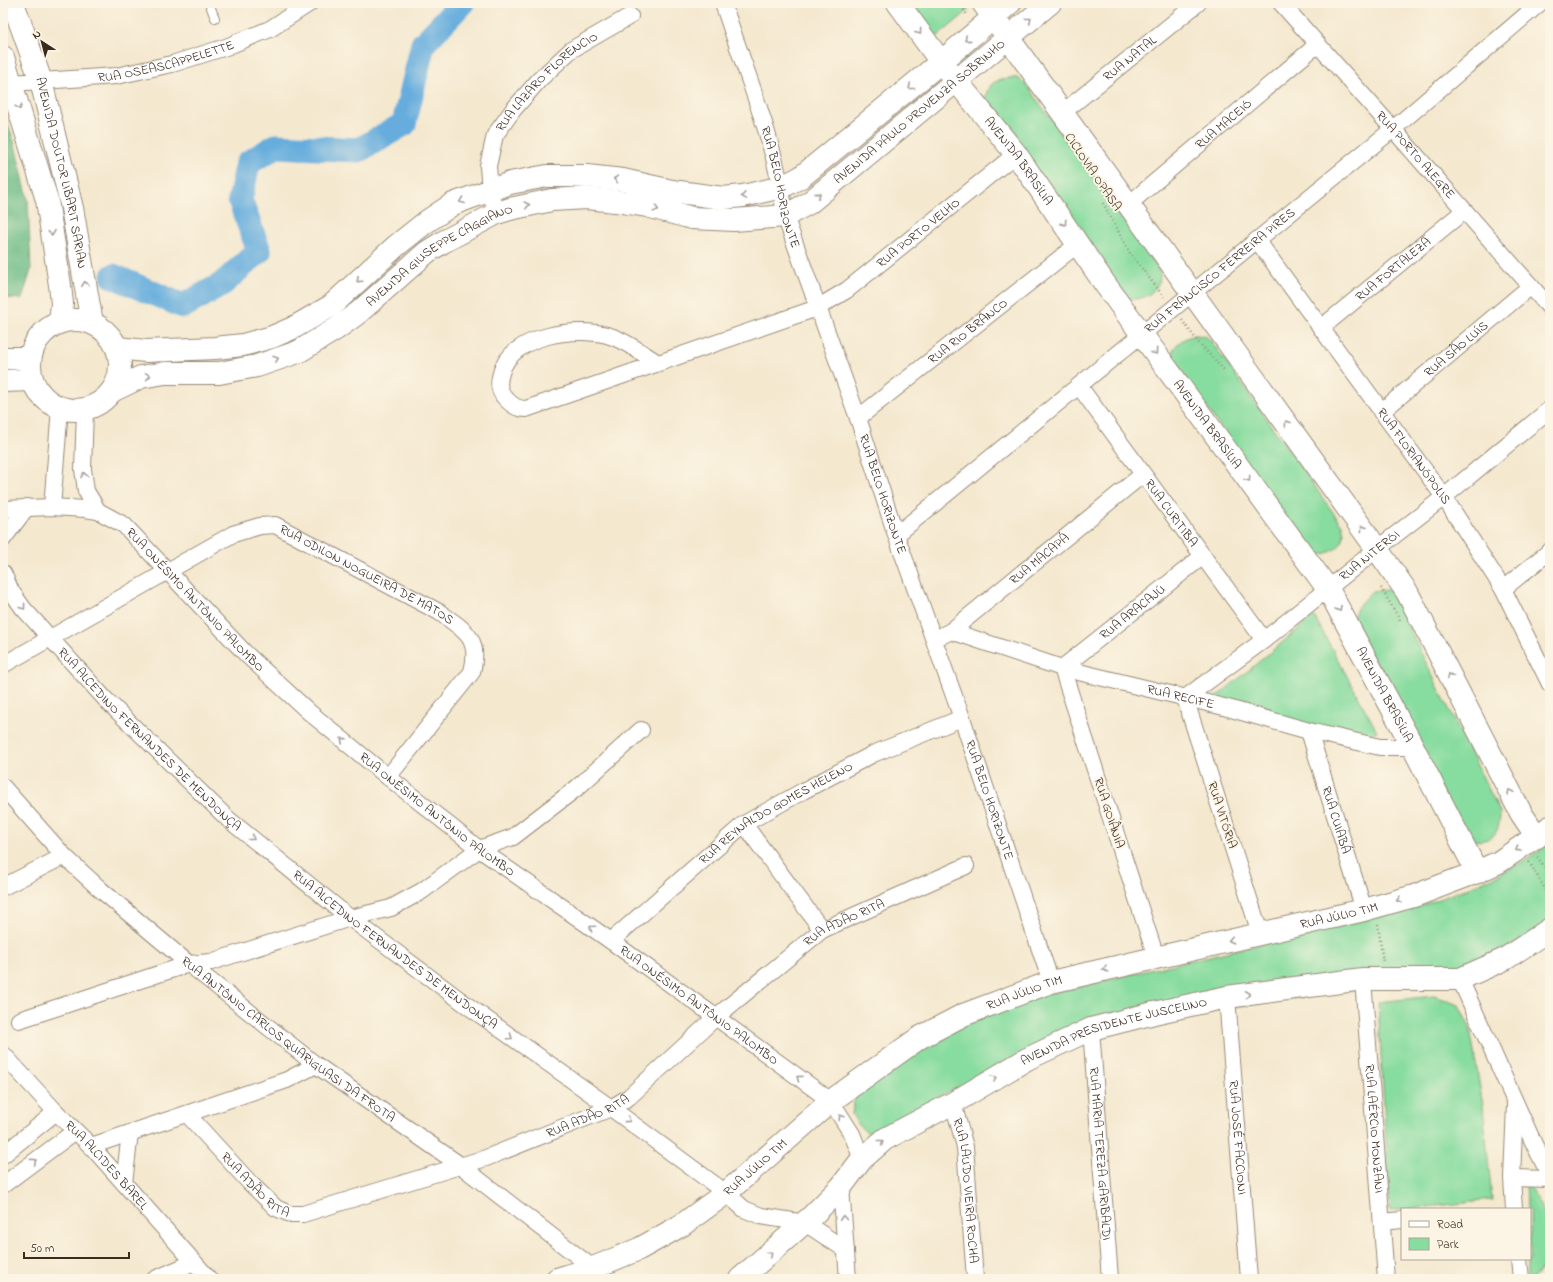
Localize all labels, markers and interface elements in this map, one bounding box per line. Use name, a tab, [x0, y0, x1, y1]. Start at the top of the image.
one-way arrow	[1024, 17, 1031, 24]
north arrow	[22, 22, 62, 62]
text: N	[29, 26, 44, 43]
street label: RUA LAZARO FLORENCIO	[491, 27, 601, 135]
one-way arrow	[915, 28, 922, 35]
street label: RUA NATAL	[1099, 31, 1161, 86]
street label: AVENIDA PAULO PROVENZA SOBRINHO	[829, 34, 1009, 188]
street label: RUA OSEASCAPPELETTE	[97, 35, 237, 87]
one-way arrow	[964, 35, 972, 42]
street label: AVENIDA DOUTOR LIBARIT SARIAN	[31, 75, 92, 270]
one-way arrow	[908, 82, 915, 89]
street label: RUA MACEIÓ	[1191, 94, 1256, 154]
one-way arrow	[14, 104, 22, 111]
street label: RUA PORTO ALEGRE	[1372, 107, 1460, 203]
street label: AVENIDA BRASÍLIA	[980, 113, 1058, 209]
street label: RUA BELO HORIZONTE	[756, 124, 805, 251]
street label: CICLOVIA OPASA	[1060, 129, 1126, 215]
one-way arrow	[613, 175, 619, 184]
one-way arrow	[741, 191, 747, 199]
one-way arrow	[813, 193, 821, 200]
street label: RUA PORTO VELHO	[872, 193, 964, 272]
one-way arrow	[458, 197, 465, 205]
street label: AVENIDA GIUSEPPE CAGGIANO	[362, 199, 515, 311]
one-way arrow	[524, 202, 530, 210]
street label: RUA FRANCISCO FERREIRA PIRES	[1140, 203, 1299, 338]
one-way arrow	[652, 204, 659, 213]
one-way arrow	[1059, 219, 1066, 226]
one-way arrow	[47, 230, 56, 236]
street label: RUA FORTALEZA	[1351, 232, 1435, 306]
one-way arrow	[356, 275, 364, 282]
one-way arrow	[81, 281, 90, 287]
street label: RUA RIO BRANCO	[924, 294, 1012, 369]
street label: RUA SÃO LUÍS	[1420, 316, 1492, 382]
one-way arrow	[1150, 347, 1157, 354]
one-way arrow	[273, 355, 280, 364]
one-way arrow	[145, 372, 151, 381]
street label: AVENIDA BRASÍLIA	[1169, 376, 1246, 473]
street label: RUA FLORIANÓPOLIS	[1373, 404, 1456, 508]
one-way arrow	[1284, 420, 1291, 427]
street label: RUA BELO HORIZONTE	[854, 432, 912, 557]
one-way arrow	[80, 472, 89, 478]
street label: RUA CURITIBA	[1140, 475, 1203, 551]
one-way arrow	[1243, 475, 1250, 482]
street label: RUA ODILON NOGUEIRA DE MATOS	[276, 520, 458, 629]
street label: RUA ONÉSIMO ANTÔNIO PALOMBO	[122, 523, 269, 676]
street label: RUA NITERÓI	[1335, 525, 1404, 585]
one-way arrow	[1361, 526, 1368, 533]
street label: RUA MACAPÁ	[1005, 529, 1073, 589]
street label: RUA ARACAJÚ	[1095, 580, 1170, 644]
one-way arrow	[18, 602, 25, 609]
one-way arrow	[1334, 605, 1341, 612]
street label: RUA ALCEDINO FERNANDES DE MENDONÇA	[53, 643, 245, 836]
street label: AVENIDA BRASÍLIA	[1351, 643, 1418, 746]
one-way arrow	[1447, 673, 1455, 680]
street label: RUA RECIFE	[1145, 679, 1216, 714]
one-way arrow	[341, 738, 348, 745]
street label: RUA BELO HORIZONTE	[961, 738, 1019, 862]
street label: RUA ONÉSIMO ANTÔNIO PALOMBO	[355, 748, 519, 881]
street label: RUA REYNALDO GOMES HELENO	[695, 757, 856, 869]
street label: RUA GOIÂNIA	[1089, 775, 1129, 851]
street label: RUA VITÓRIA	[1202, 779, 1242, 851]
street label: RUA CUIABÁ	[1317, 784, 1356, 856]
one-way arrow	[1507, 788, 1514, 796]
one-way arrow	[247, 834, 254, 841]
one-way arrow	[1515, 845, 1522, 852]
street label: RUA ALCEDINO FERNANDES DE MENDONÇA	[288, 866, 502, 1034]
street label: RUA ADÃO RITA	[799, 894, 887, 951]
one-way arrow	[1396, 896, 1402, 904]
street label: RUA JÚLIO TIM	[1298, 897, 1380, 934]
one-way arrow	[589, 925, 596, 933]
one-way arrow	[1228, 935, 1235, 943]
street label: RUA ONÉSIMO ANTÔNIO PALOMBO	[615, 941, 783, 1069]
street label: RUA ANTÔNIO CARLOS QUARIGUASI DA FROTA	[177, 952, 399, 1127]
one-way arrow	[1102, 965, 1108, 973]
street label: RUA JÚLIO TIM	[984, 970, 1064, 1015]
one-way arrow	[1245, 990, 1251, 999]
street label: AVENIDA PRESIDENTE JUSCELINO	[1017, 992, 1209, 1070]
one-way arrow	[506, 1032, 513, 1039]
street label: RUA LAÉRCIO MONZANI	[1360, 1063, 1389, 1194]
street label: RUA MARIA TEREZA GARIBALDI	[1084, 1066, 1117, 1241]
one-way arrow	[797, 1076, 804, 1083]
one-way arrow	[990, 1076, 997, 1083]
street label: RUA JOSÉ FACCIONI	[1224, 1080, 1252, 1196]
street label: RUA ADÃO RITA	[543, 1090, 633, 1143]
one-way arrow	[838, 1114, 846, 1121]
one-way arrow	[623, 1115, 630, 1122]
street label: RUA ALCIDES BAREL	[61, 1116, 153, 1214]
street label: RUA LAUDO VIEIRA ROCHA	[948, 1116, 983, 1264]
street label: RUA JÚLIO TIM	[719, 1134, 791, 1201]
one-way arrow	[877, 1140, 884, 1147]
street label: RUA ADÃO RITA	[217, 1148, 293, 1222]
one-way arrow	[30, 1159, 37, 1166]
legend	[1401, 1208, 1531, 1260]
one-way arrow	[839, 1215, 848, 1221]
text: Road	[1437, 1216, 1463, 1234]
scale bar	[24, 1234, 129, 1260]
text: Park	[1437, 1236, 1459, 1254]
text: 50 m	[30, 1240, 54, 1258]
one-way arrow	[765, 1251, 773, 1258]

